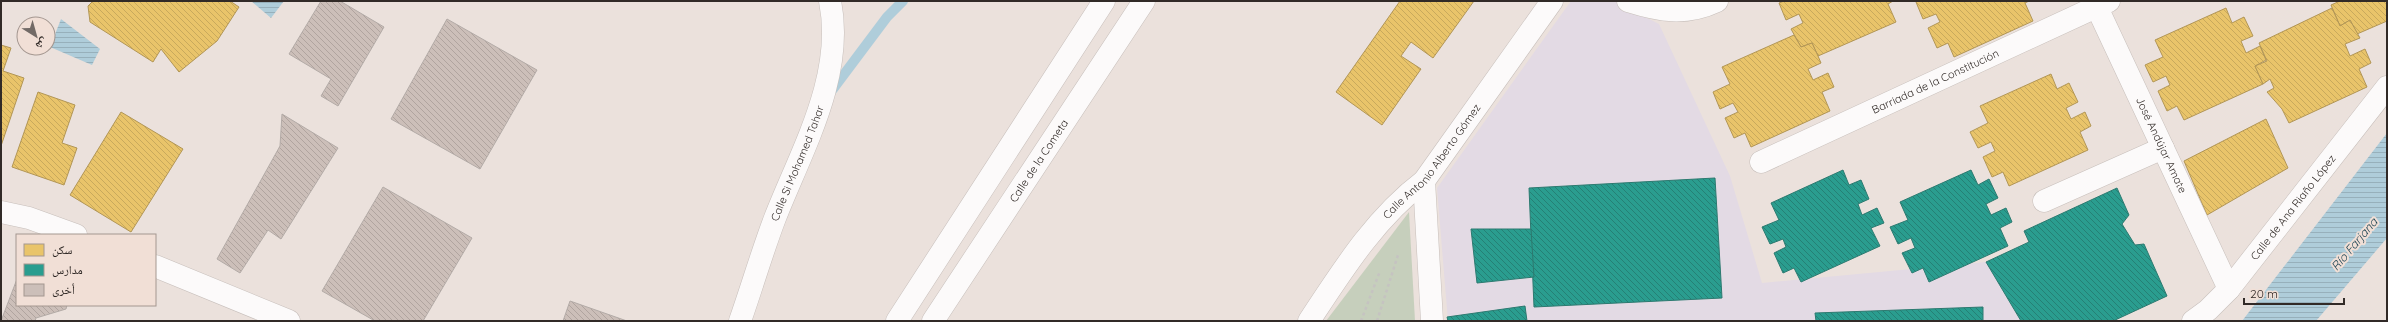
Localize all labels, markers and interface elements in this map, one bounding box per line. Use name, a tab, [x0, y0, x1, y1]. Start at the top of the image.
north arrow	[16, 16, 56, 56]
text: ش	[32, 34, 51, 53]
street label: Barriada de la Constitución	[1870, 46, 2001, 117]
street label: José Andújar Amate	[2133, 95, 2190, 195]
street label: Calle Antonio Alberto Gómez	[1380, 101, 1484, 222]
street label: Calle Si Mohamed Tahar	[768, 103, 827, 223]
street label: Calle de la Cometa	[1006, 116, 1071, 205]
street label: Calle de Ana Riaño López	[2247, 152, 2339, 263]
water label: Río Farjana	[2328, 214, 2381, 273]
legend	[16, 234, 156, 306]
text: سكن	[52, 242, 73, 257]
text: مدارس	[52, 262, 83, 277]
scale bar	[2244, 280, 2344, 306]
text: أخرى	[52, 282, 75, 297]
text: 20 m	[2250, 286, 2278, 301]

